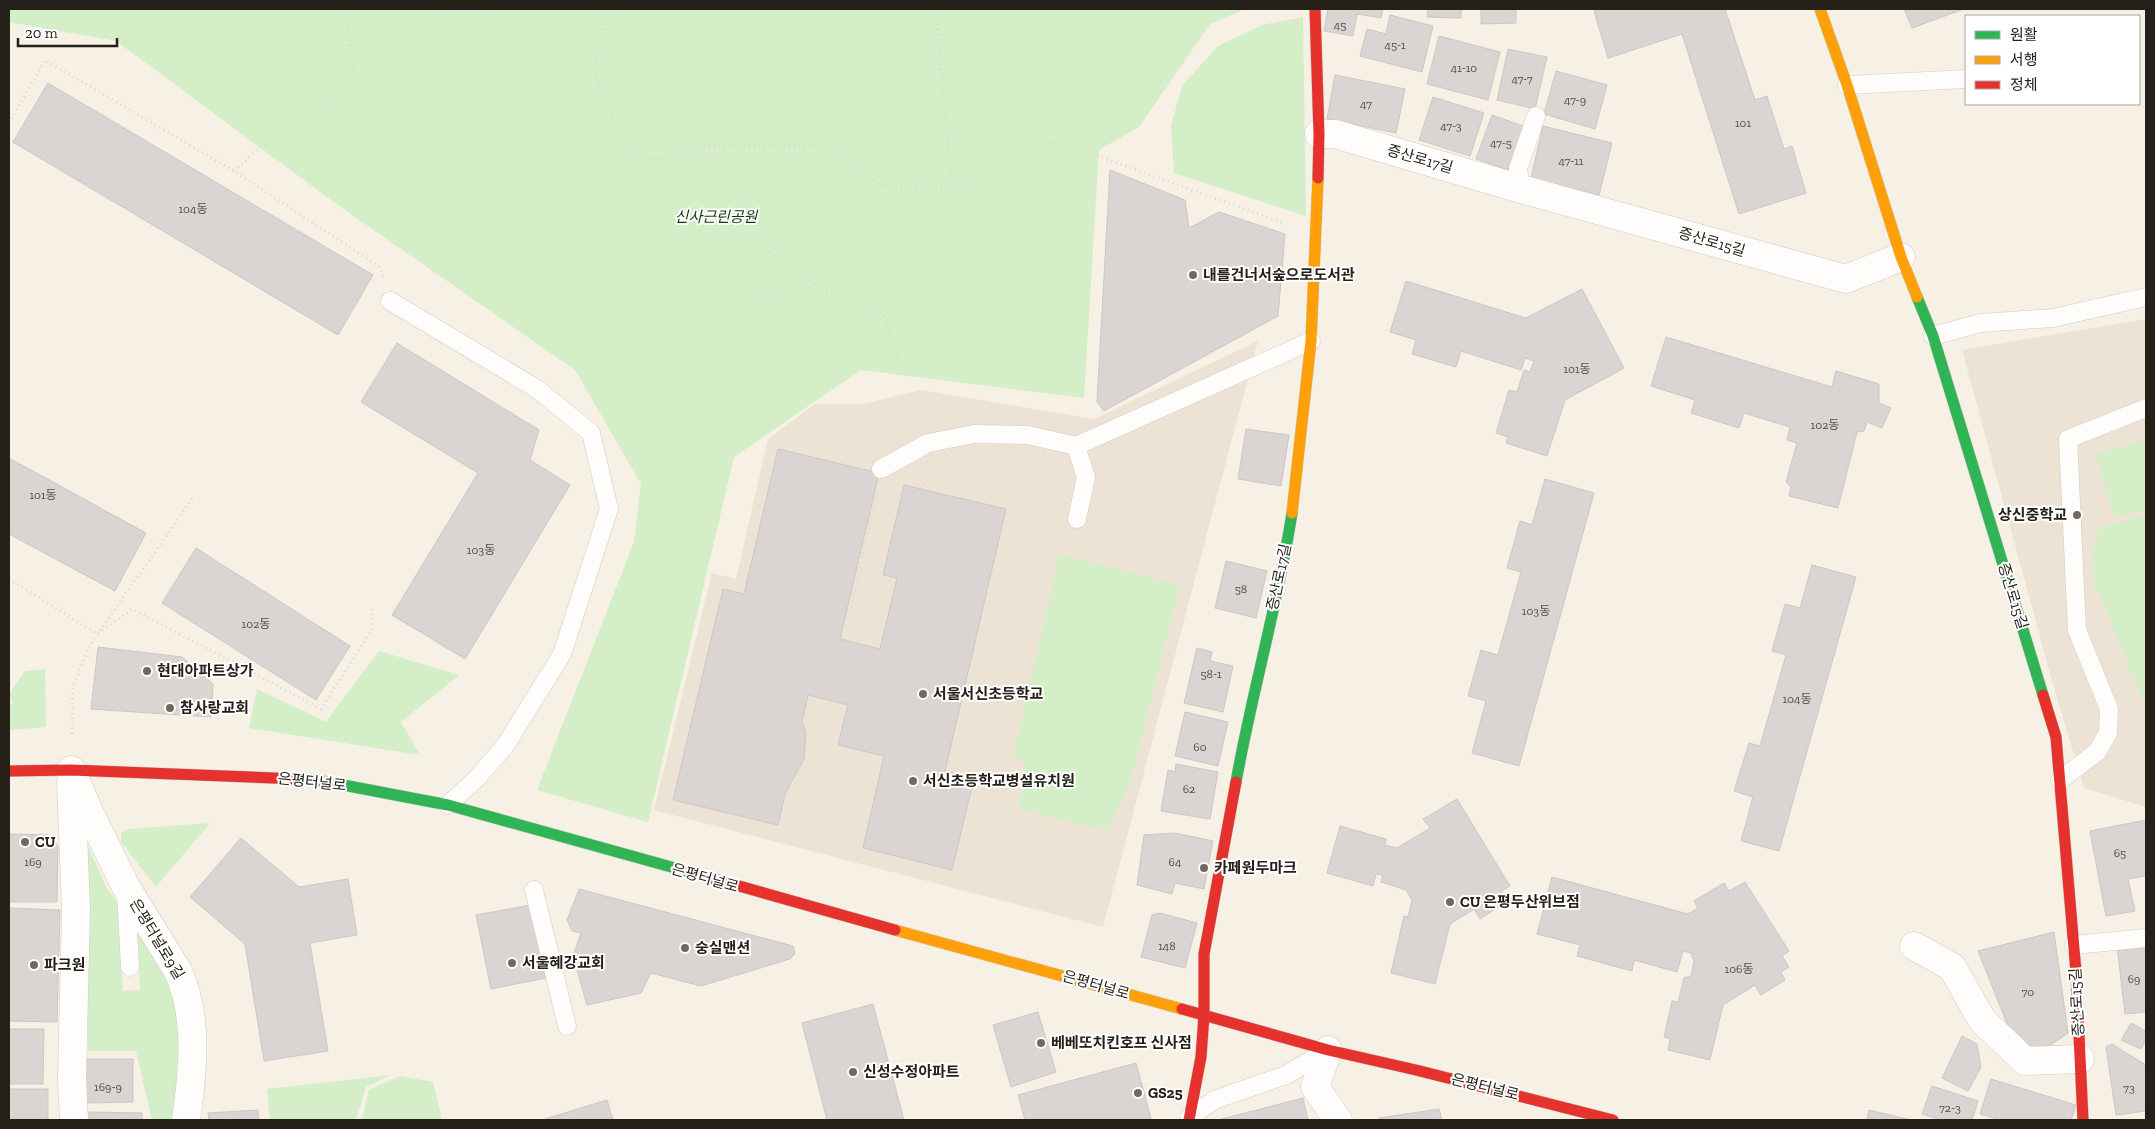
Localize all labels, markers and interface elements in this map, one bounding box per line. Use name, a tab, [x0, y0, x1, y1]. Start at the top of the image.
scale bar	[18, 15, 116, 47]
legend	[1965, 15, 2140, 105]
house number: 45	[1334, 18, 1346, 32]
text: 20 m	[25, 24, 58, 42]
text: 원활	[2010, 26, 2038, 44]
house number: 45-1	[1384, 38, 1406, 52]
text: 서행	[2010, 51, 2038, 69]
house number: 41-10	[1451, 61, 1477, 75]
house number: 47-7	[1511, 72, 1533, 86]
text: 정체	[2010, 76, 2038, 94]
house number: 47-9	[1564, 93, 1586, 107]
house number: 47	[1360, 97, 1372, 111]
house number: 101	[1735, 116, 1751, 130]
house number: 47-3	[1440, 119, 1462, 133]
house number: 47-5	[1490, 136, 1512, 150]
street label: 증산로17길	[1385, 141, 1455, 177]
house number: 47-11	[1559, 154, 1584, 168]
house number: 104동	[178, 202, 208, 216]
park label: 신사근린공원	[675, 208, 759, 226]
street label: 증산로15길	[1677, 224, 1747, 260]
place label: 내를건너서숲으로도서관	[1203, 266, 1355, 284]
marker: 내를건너서숲으로도서관	[1187, 269, 1199, 281]
house number: 101동	[1563, 362, 1591, 376]
house number: 102동	[1811, 418, 1839, 432]
house number: 101동	[29, 488, 57, 502]
place label: 상신중학교	[1998, 506, 2067, 524]
marker: 상신중학교	[2071, 509, 2083, 521]
street label: 증산로17길	[1263, 542, 1295, 612]
house number: 103동	[467, 543, 495, 557]
street label: 증산로15길	[1994, 561, 2032, 631]
house number: 58	[1235, 582, 1247, 596]
house number: 103동	[1522, 604, 1550, 618]
house number: 102동	[242, 617, 270, 631]
place label: 현대아파트상가	[157, 662, 254, 680]
marker: 현대아파트상가	[141, 665, 153, 677]
house number: 58-1	[1200, 667, 1222, 681]
place label: 서울서신초등학교	[933, 685, 1044, 703]
marker: 서울서신초등학교	[917, 688, 929, 700]
house number: 104동	[1782, 692, 1812, 706]
place label: 참사랑교회	[180, 699, 249, 717]
marker: 참사랑교회	[164, 702, 176, 714]
house number: 60	[1193, 740, 1207, 754]
street label: 은평터널로	[277, 769, 347, 795]
place label: 서신초등학교병설유치원	[923, 772, 1075, 790]
marker: 서신초등학교병설유치원	[907, 775, 919, 787]
house number: 62	[1183, 782, 1195, 796]
place label: CU	[35, 833, 56, 851]
marker: CU	[19, 836, 31, 848]
house number: 65	[2114, 846, 2126, 860]
house number: 169	[24, 855, 42, 869]
house number: 64	[1169, 855, 1182, 869]
place label: 카페원두마크	[1214, 859, 1297, 877]
street label: 은평터널로	[669, 860, 741, 896]
marker: 카페원두마크	[1198, 862, 1210, 874]
place label: CU 은평두산위브점	[1460, 893, 1580, 911]
street label: 은평터널로9길	[126, 895, 188, 983]
marker: CU 은평두산위브점	[1444, 896, 1456, 908]
place label: 숭실맨션	[695, 939, 750, 957]
house number: 148	[1158, 939, 1176, 953]
marker: 숭실맨션	[679, 942, 691, 954]
place label: 서울혜강교회	[522, 954, 605, 972]
place label: 파크원	[44, 956, 85, 974]
marker: 서울혜강교회	[506, 957, 518, 969]
marker: 파크원	[28, 959, 40, 971]
house number: 106동	[1725, 962, 1753, 976]
street label: 은평터널로	[1060, 967, 1132, 1003]
street label: 증산로15길	[2066, 967, 2088, 1037]
house number: 69	[2128, 972, 2140, 986]
house number: 70	[2022, 985, 2034, 999]
place label: 베베또치킨호프 신사점	[1051, 1034, 1192, 1052]
marker: 베베또치킨호프 신사점	[1035, 1037, 1047, 1049]
place label: 신성수정아파트	[863, 1063, 960, 1081]
marker: 신성수정아파트	[847, 1066, 859, 1078]
street label: 은평터널로	[1449, 1070, 1521, 1104]
house number: 169-9	[94, 1080, 122, 1094]
house number: 73	[2123, 1081, 2135, 1095]
place label: GS25	[1148, 1084, 1183, 1102]
marker: GS25	[1132, 1087, 1144, 1099]
house number: 72-3	[1939, 1101, 1961, 1115]

